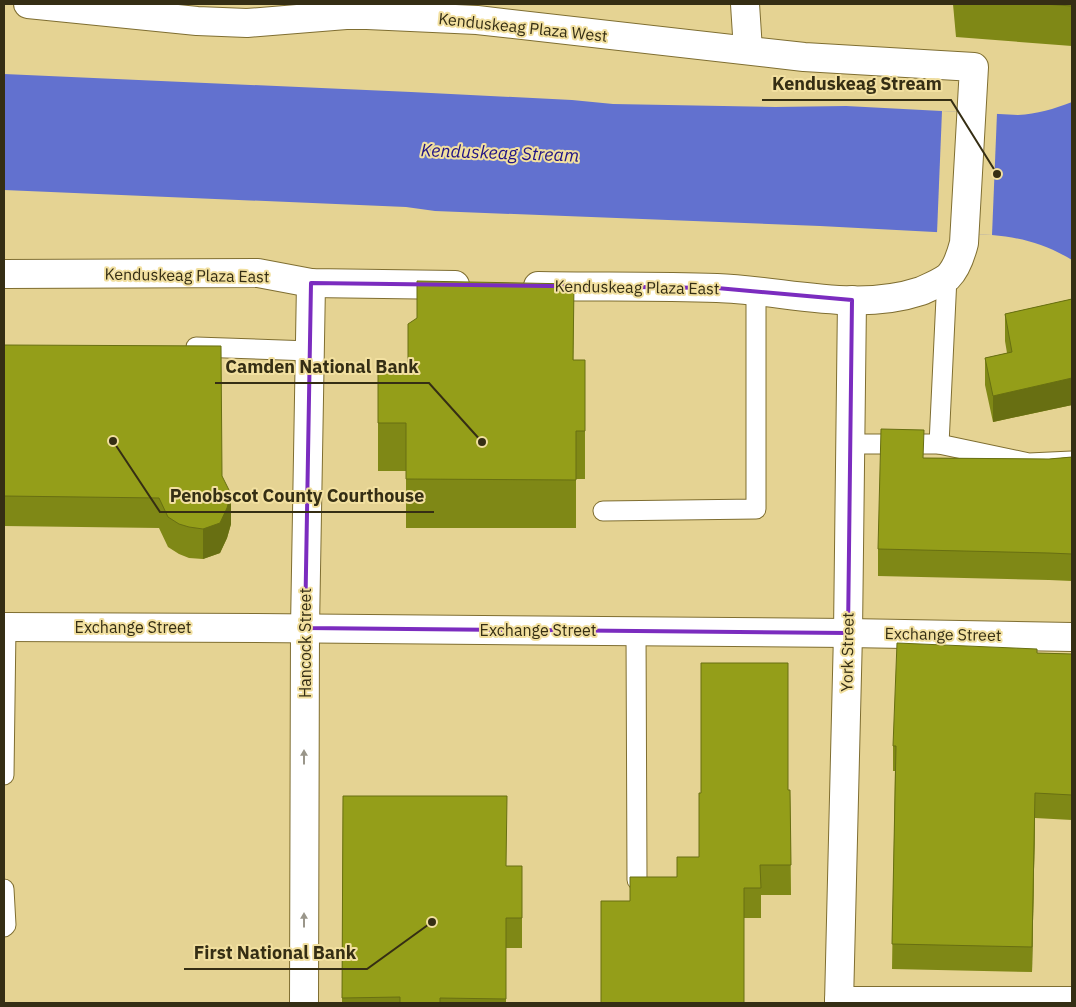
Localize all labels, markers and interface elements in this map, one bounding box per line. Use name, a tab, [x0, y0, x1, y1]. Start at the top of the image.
street label: Kenduskeag Plaza West	[437, 8, 609, 46]
callout: Kenduskeag Stream	[762, 67, 951, 100]
text: Kenduskeag Stream	[772, 72, 942, 95]
water label: Kenduskeag Stream	[420, 138, 580, 167]
street label: Kenduskeag Plaza East	[104, 264, 270, 286]
street label: Kenduskeag Plaza East	[554, 276, 720, 298]
callout: Camden National Bank	[215, 350, 429, 383]
text: Camden National Bank	[225, 355, 419, 378]
callout: Penobscot County Courthouse	[160, 479, 434, 512]
text: Penobscot County Courthouse	[170, 484, 424, 507]
street label: Hancock Street	[295, 588, 315, 698]
street label: York Street	[836, 612, 858, 692]
street label: Exchange Street	[75, 617, 191, 637]
street label: Exchange Street	[480, 620, 596, 640]
street label: Exchange Street	[884, 623, 1002, 645]
one-way arrow	[300, 749, 308, 765]
one-way arrow	[300, 911, 308, 927]
callout: First National Bank	[184, 936, 367, 969]
text: First National Bank	[194, 941, 357, 964]

